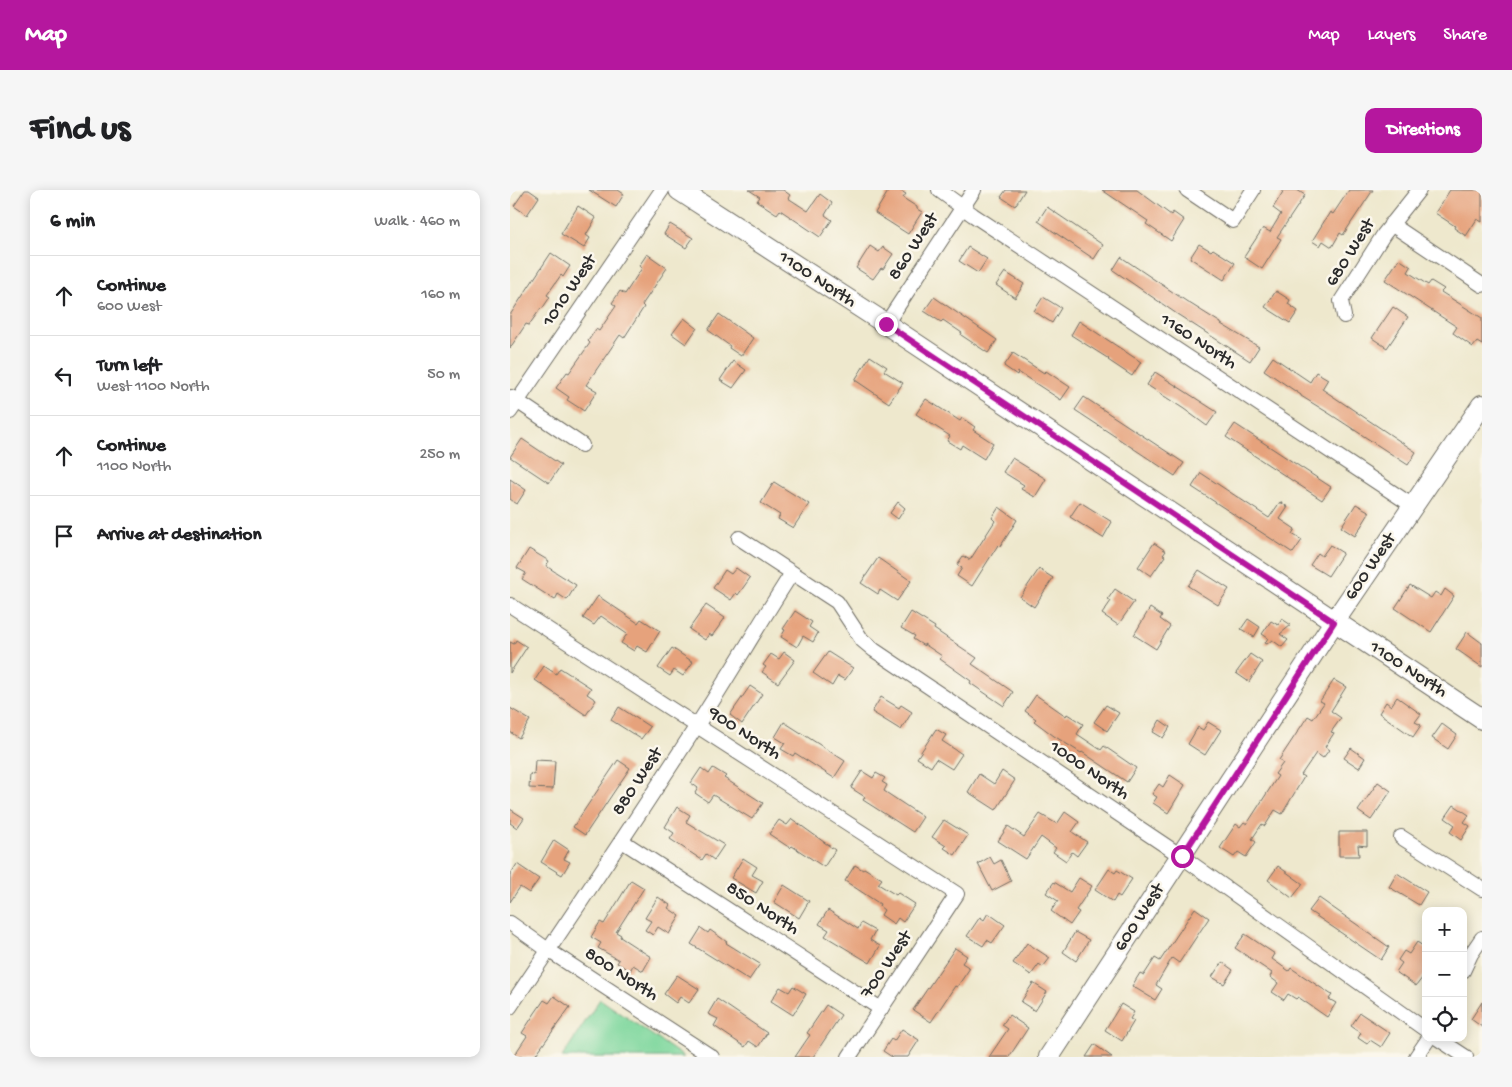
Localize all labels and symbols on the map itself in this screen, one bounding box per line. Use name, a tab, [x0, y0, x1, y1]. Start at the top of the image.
street label: 860 West	[884, 207, 946, 285]
street label: 680 West	[1321, 213, 1382, 291]
street label: 1100 North	[773, 246, 860, 314]
street label: 1010 West	[537, 249, 604, 332]
street label: 1160 North	[1154, 308, 1241, 375]
route end	[875, 313, 898, 336]
street label: 600 West	[1340, 527, 1403, 605]
street label: 1100 North	[1364, 636, 1451, 704]
street label: 900 North	[702, 701, 785, 766]
street label: 1000 North	[1044, 735, 1133, 806]
street label: 880 West	[607, 742, 670, 820]
route start	[1171, 845, 1194, 868]
street label: 850 North	[721, 877, 803, 941]
street label: 600 West	[1110, 878, 1172, 956]
street label: 700 West	[855, 925, 919, 1004]
street label: 800 North	[580, 943, 662, 1007]

